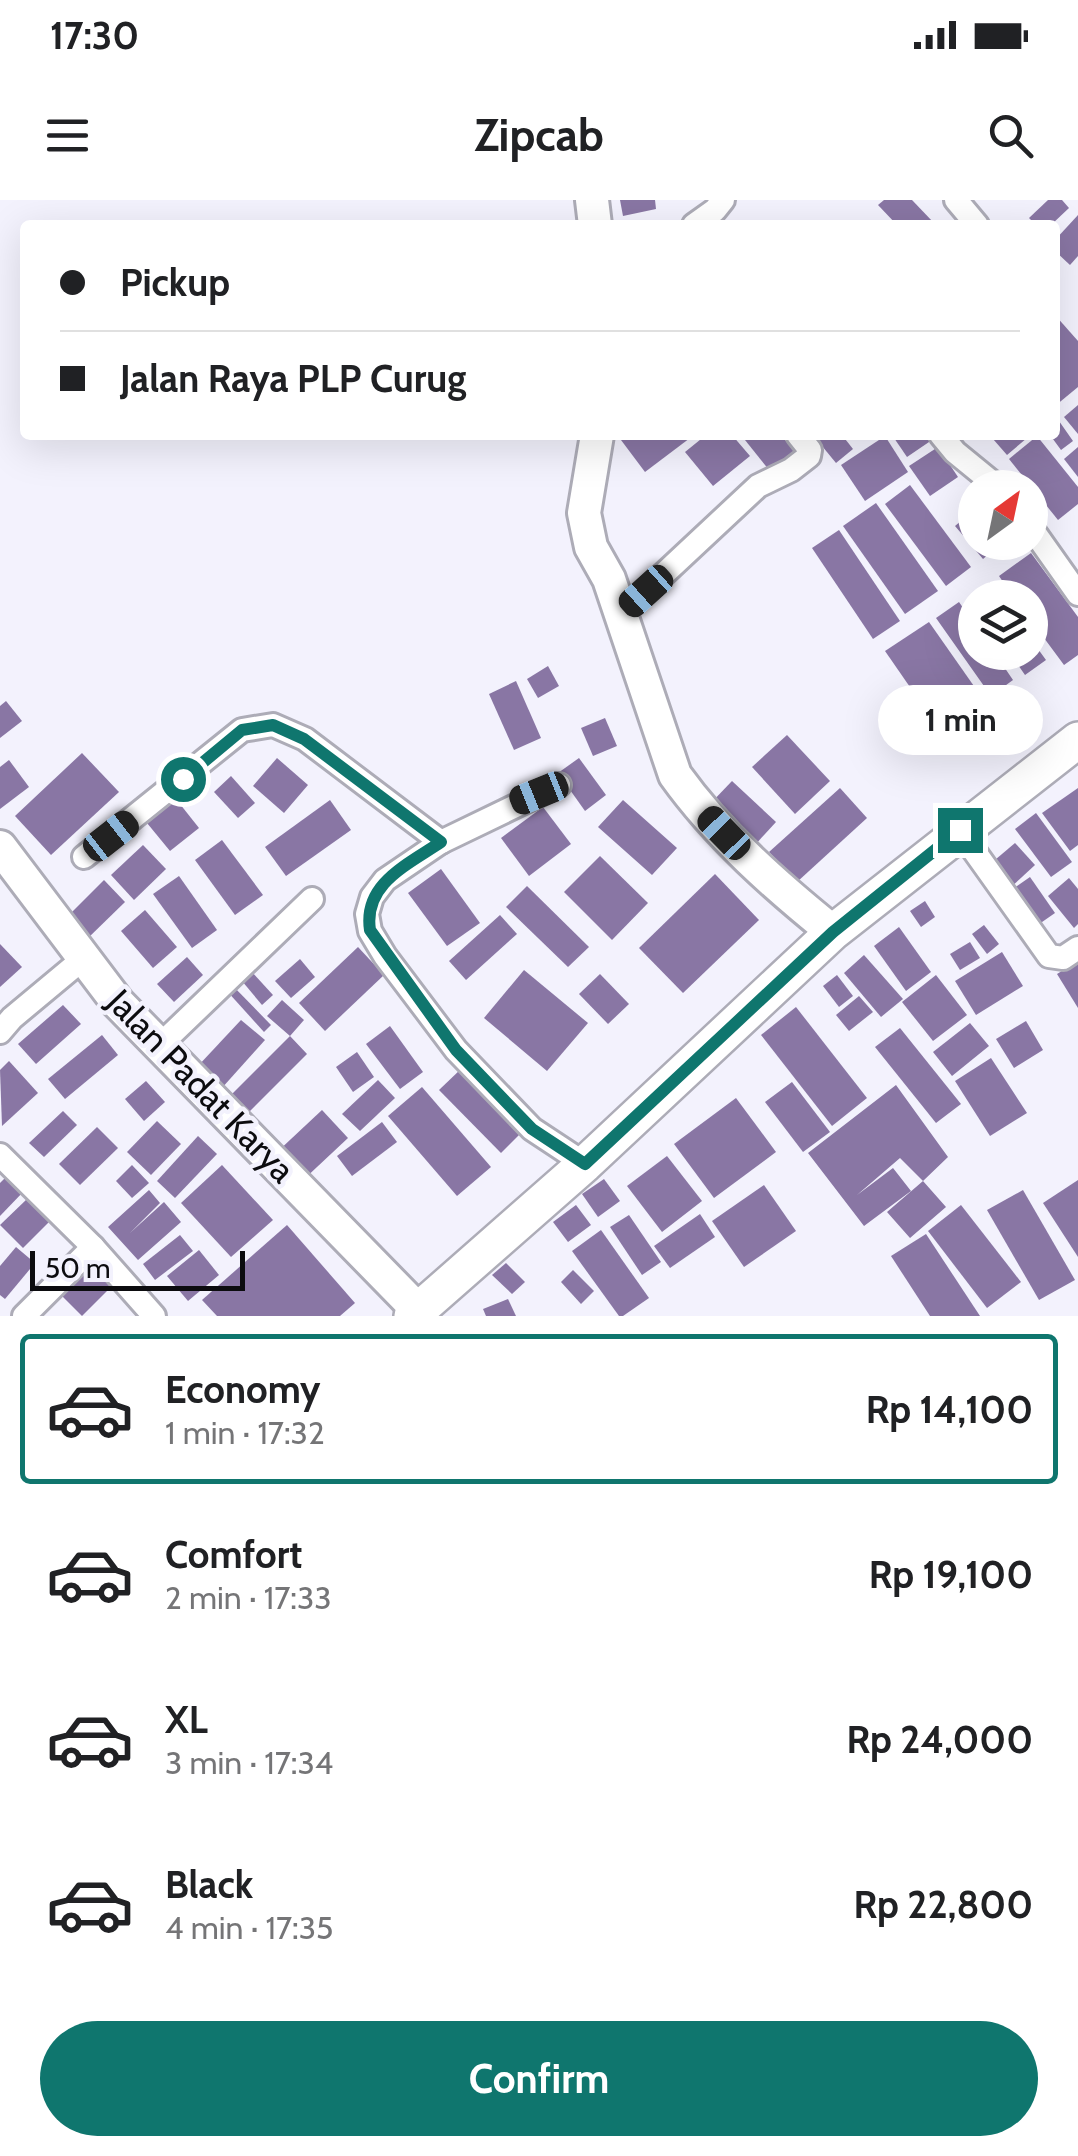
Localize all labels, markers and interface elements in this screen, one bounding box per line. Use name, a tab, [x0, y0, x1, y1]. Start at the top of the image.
text: 17:30	[50, 12, 139, 59]
icon: menu	[40, 108, 95, 163]
text: Zipcab	[474, 108, 604, 162]
icon: search	[983, 108, 1038, 163]
text: Pickup	[120, 259, 230, 306]
text: Jalan Raya PLP Curug	[120, 355, 466, 402]
north arrow	[958, 470, 1048, 560]
map controls	[958, 470, 1048, 670]
car	[614, 560, 678, 622]
button: layers	[958, 580, 1048, 670]
callout: 1 min	[878, 685, 1042, 755]
text: 1 min	[924, 700, 997, 739]
route start	[161, 757, 206, 802]
car	[506, 768, 572, 818]
car	[692, 801, 756, 865]
car	[78, 806, 144, 866]
route end	[938, 808, 983, 853]
street label: Jalan Padat Karya	[98, 979, 304, 1191]
scale bar	[30, 1246, 245, 1290]
text: 50 m	[45, 1251, 111, 1285]
icon: car	[45, 1364, 135, 1454]
text: Economy	[165, 1366, 320, 1413]
text: Rp 14,100	[866, 1386, 1033, 1433]
text: 1 min · 17:32	[165, 1413, 325, 1452]
icon: car	[45, 1529, 135, 1619]
text: Comfort	[165, 1531, 302, 1578]
text: Rp 19,100	[869, 1551, 1033, 1598]
text: 2 min · 17:33	[165, 1578, 332, 1617]
icon: car	[45, 1694, 135, 1784]
text: XL	[165, 1696, 208, 1743]
text: Rp 24,000	[847, 1716, 1033, 1763]
text: 3 min · 17:34	[165, 1743, 333, 1782]
icon: car	[45, 1859, 135, 1949]
text: Black	[165, 1861, 253, 1908]
text: Rp 22,800	[854, 1881, 1033, 1928]
text: 4 min · 17:35	[165, 1908, 333, 1947]
button: Confirm	[40, 2021, 1038, 2136]

